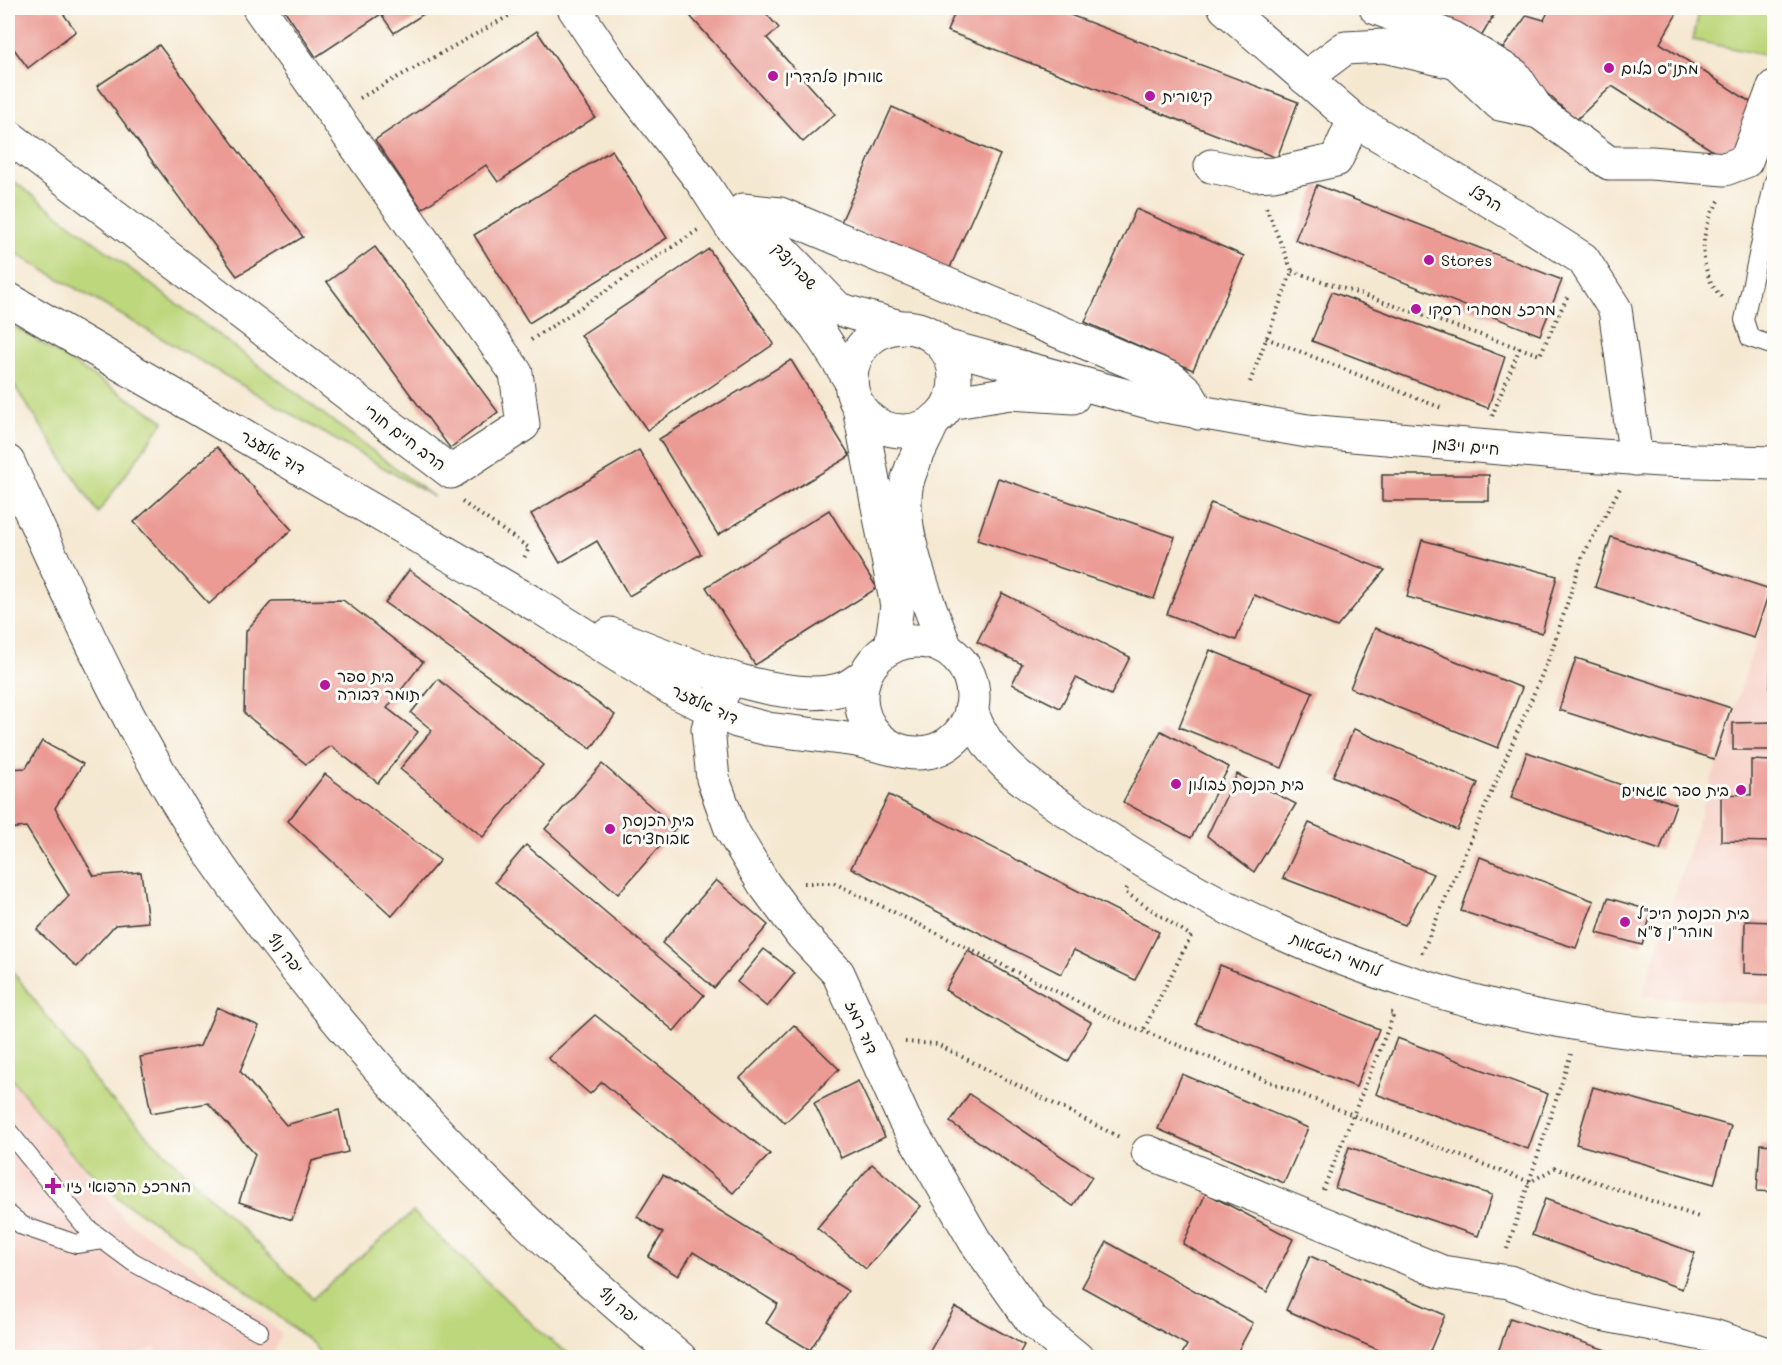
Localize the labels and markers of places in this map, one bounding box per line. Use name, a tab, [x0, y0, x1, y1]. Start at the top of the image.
place label: מתנ"ס בלום	[1621, 57, 1699, 78]
marker: מתנ"ס בלום	[1602, 61, 1616, 75]
place label: אורחן פלהדרין	[785, 65, 883, 87]
marker: אורחן פלהדרין	[766, 69, 780, 83]
place label: קישורית	[1161, 85, 1213, 107]
marker: קישורית	[1143, 89, 1157, 103]
place label: Stores	[1441, 249, 1492, 270]
marker: Stores	[1422, 253, 1436, 267]
place label: מרכז מסחרי רסקו	[1428, 298, 1556, 319]
marker: מרכז מסחרי רסקו	[1409, 302, 1423, 316]
place label: בית ספר תומר דבורה	[337, 665, 420, 704]
marker: בית ספר תומר דבורה	[318, 678, 332, 692]
place label: בית הכנסת זבולון	[1188, 773, 1304, 794]
marker: בית הכנסת זבולון	[1169, 777, 1183, 791]
place label: בית ספר אגמים	[1621, 779, 1729, 800]
marker: בית ספר אגמים	[1734, 783, 1748, 797]
place label: בית הכנסת אבוחצירא	[622, 809, 694, 848]
marker: בית הכנסת אבוחצירא	[603, 822, 617, 836]
place label: בית הכנסת היכ"ל מוהר"ן ע"מ	[1637, 902, 1749, 941]
marker: בית הכנסת היכ"ל מוהר"ן ע"מ	[1618, 915, 1632, 929]
place label: המרכז הרפואי זיו	[66, 1175, 191, 1196]
marker: המרכז הרפואי זיו	[44, 1177, 62, 1195]

